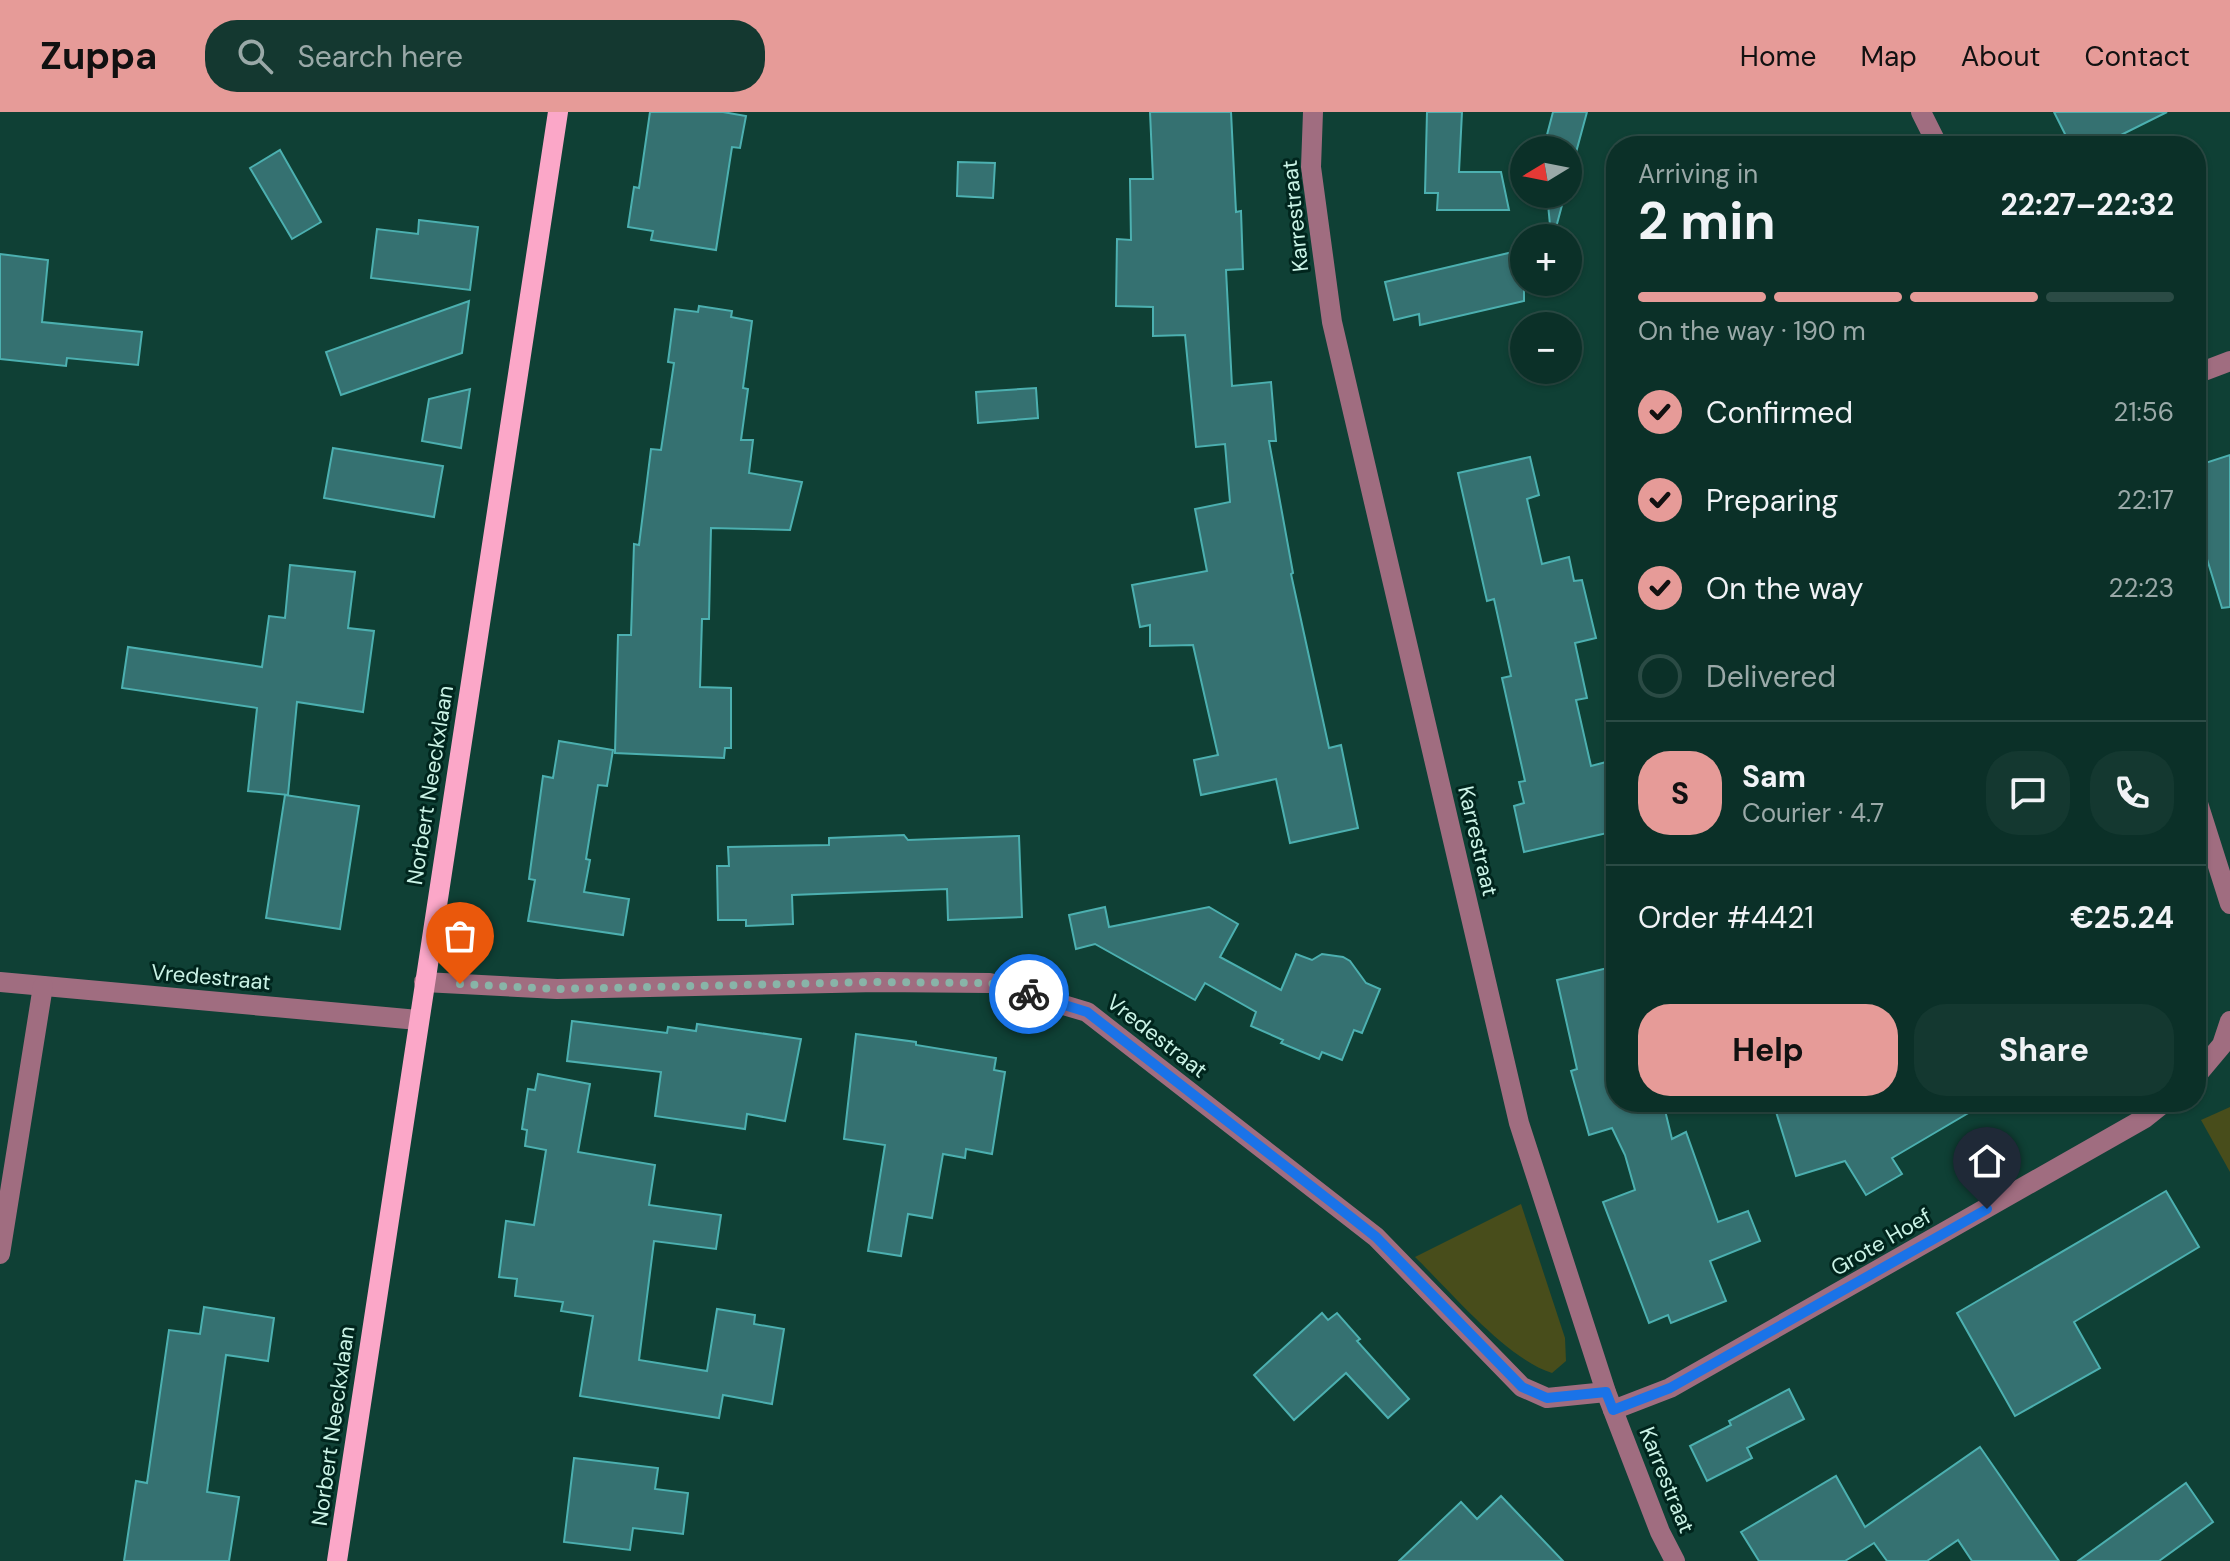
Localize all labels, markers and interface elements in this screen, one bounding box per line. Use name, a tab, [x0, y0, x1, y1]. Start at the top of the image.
search box	[205, 20, 765, 92]
text: Zuppa	[40, 31, 157, 81]
icon: search	[233, 34, 277, 78]
text: Search here	[297, 37, 463, 76]
text: Home	[1740, 38, 1816, 75]
text: Map	[1860, 38, 1917, 75]
text: About	[1961, 38, 2040, 75]
text: Contact	[2084, 38, 2190, 75]
north arrow	[1510, 136, 1582, 208]
map controls	[1510, 136, 1582, 384]
text: Arriving in	[1638, 157, 1758, 191]
street label: Karrestraat	[1275, 159, 1315, 273]
text: 22:27–22:32	[2000, 185, 2174, 224]
text: 2 min	[1638, 187, 1776, 255]
button: +	[1510, 224, 1582, 296]
button: −	[1510, 312, 1582, 384]
text: On the way · 190 m	[1638, 314, 1866, 348]
icon: check	[1638, 390, 1682, 434]
text: Confirmed	[1706, 393, 1853, 432]
text: 21:56	[2113, 395, 2174, 429]
icon: check	[1638, 478, 1682, 522]
text: Preparing	[1706, 481, 1838, 520]
text: 22:17	[2117, 483, 2174, 517]
icon: check	[1638, 566, 1682, 610]
text: On the way	[1706, 569, 1863, 608]
text: 22:23	[2108, 571, 2174, 605]
text: Delivered	[1706, 657, 1836, 696]
street label: Norbert Neeckxlaan	[400, 683, 460, 887]
button: chat	[1986, 751, 2070, 835]
button: phone	[2090, 751, 2174, 835]
text: Sam	[1742, 757, 1806, 796]
text: S	[1671, 774, 1689, 813]
street label: Karrestraat	[1451, 783, 1505, 899]
text: Courier · 4.7	[1742, 796, 1884, 830]
text: Order #4421	[1638, 898, 1814, 937]
text: €25.24	[2070, 898, 2174, 937]
pin	[426, 902, 494, 984]
icon: bag	[438, 914, 482, 958]
courier	[989, 954, 1069, 1034]
street label: Vredestraat	[150, 957, 272, 997]
icon: bike	[1007, 972, 1051, 1016]
street label: Vredestraat	[1101, 988, 1213, 1084]
button: Help	[1638, 1004, 1898, 1096]
button: Share	[1914, 1004, 2174, 1096]
pin	[1953, 1127, 2021, 1209]
icon: home	[1965, 1139, 2009, 1183]
street label: Grote Hoef	[1825, 1202, 1937, 1282]
street label: Norbert Neeckxlaan	[305, 1324, 361, 1528]
street label: Karrestraat	[1633, 1423, 1701, 1537]

